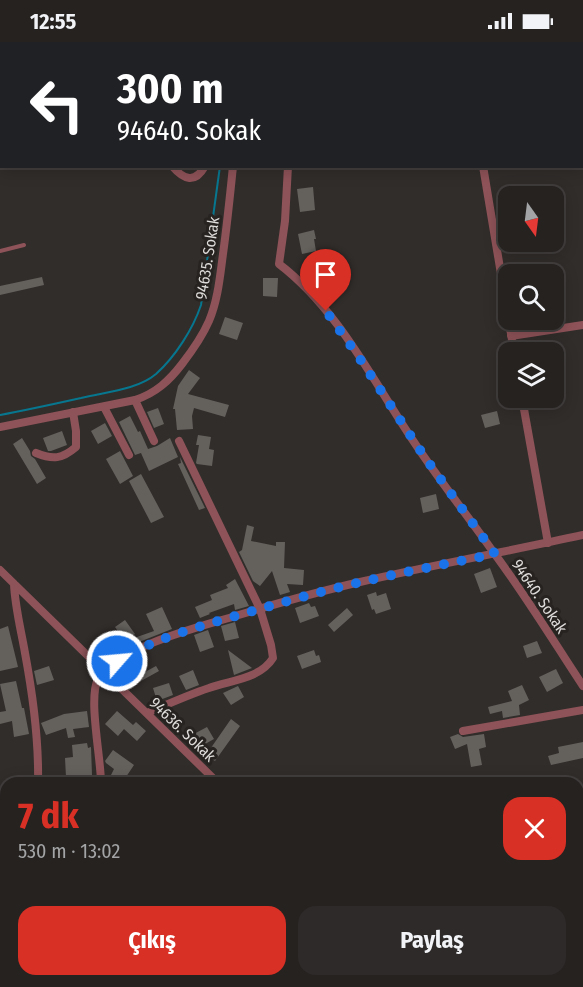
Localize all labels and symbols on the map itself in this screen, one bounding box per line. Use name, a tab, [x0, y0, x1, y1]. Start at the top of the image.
north arrow	[498, 186, 564, 252]
street label: 94635. Sokak	[192, 215, 224, 301]
pin	[300, 249, 351, 311]
street label: 94640. Sokak	[508, 556, 572, 637]
position arrow	[85, 629, 149, 693]
street label: 94636. Sokak	[146, 693, 220, 766]

